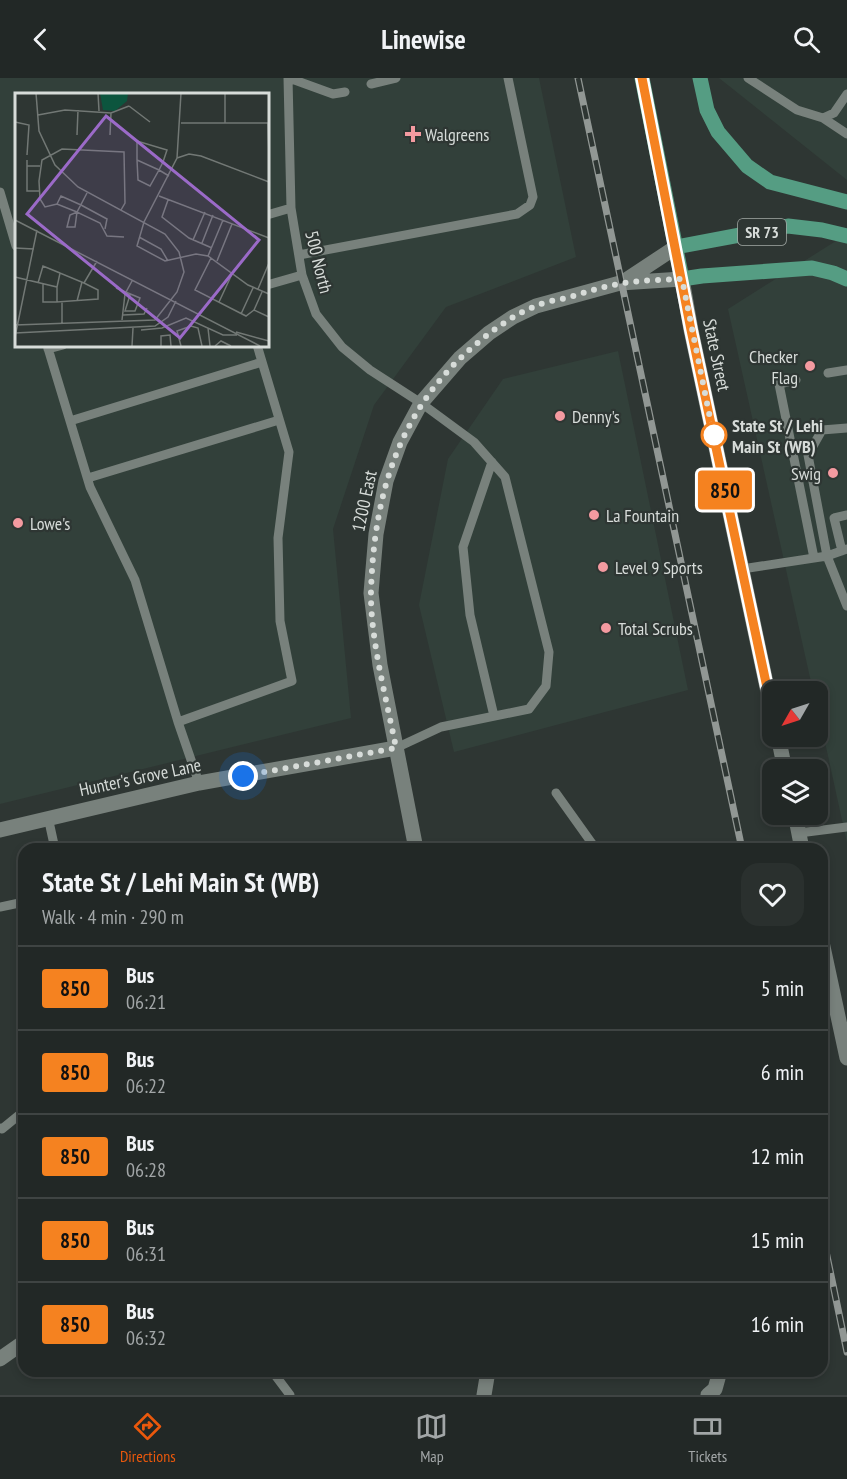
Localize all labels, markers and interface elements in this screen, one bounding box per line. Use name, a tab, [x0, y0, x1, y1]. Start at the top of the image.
text: Linewise	[381, 22, 466, 56]
icon: back	[24, 23, 57, 56]
icon: search	[790, 23, 823, 56]
inset map	[15, 93, 268, 346]
place label: Walgreens	[425, 123, 489, 146]
marker: Walgreens	[406, 127, 420, 141]
road number: SR 73	[738, 219, 786, 245]
street label: 500 North	[300, 228, 338, 296]
street label: State Street	[698, 317, 736, 393]
place label: Checker Flag	[749, 345, 798, 389]
marker: Checker Flag	[803, 359, 817, 373]
place label: Denny's	[572, 405, 620, 428]
marker: Denny's	[553, 409, 567, 423]
place label: State St / Lehi Main St (WB)	[732, 414, 823, 458]
marker: State St / Lehi Main St (WB)	[701, 422, 727, 448]
place label: Swig	[791, 462, 821, 485]
marker: Swig	[826, 466, 840, 480]
street label: 1200 East	[346, 468, 382, 534]
line badge: 850	[690, 470, 760, 510]
text: 850	[710, 477, 740, 504]
place label: La Fountain	[606, 504, 679, 527]
marker: La Fountain	[587, 508, 601, 522]
place label: Lowe's	[30, 512, 70, 535]
marker: Lowe's	[11, 516, 25, 530]
place label: Level 9 Sports	[615, 556, 703, 579]
marker: Level 9 Sports	[596, 560, 610, 574]
place label: Total Scrubs	[618, 617, 693, 640]
marker: Total Scrubs	[599, 621, 613, 635]
north arrow	[762, 681, 828, 747]
map controls	[762, 681, 828, 825]
street label: Hunter's Grove Lane	[77, 753, 203, 801]
button: layers	[762, 759, 828, 825]
your location	[228, 761, 258, 791]
text: State St / Lehi Main St (WB)	[42, 863, 320, 900]
button: heart	[741, 863, 804, 926]
text: Walk · 4 min · 290 m	[42, 904, 184, 930]
text: Bus	[126, 961, 154, 989]
text: 5 min	[761, 974, 804, 1002]
text: 850	[60, 975, 90, 1002]
text: 06:21	[126, 989, 166, 1015]
text: Bus	[126, 1045, 154, 1073]
text: 6 min	[761, 1058, 804, 1086]
text: 850	[60, 1059, 90, 1086]
text: 06:22	[126, 1073, 166, 1099]
text: Bus	[126, 1129, 154, 1157]
text: 12 min	[751, 1142, 804, 1170]
text: 850	[60, 1143, 90, 1170]
text: 06:28	[126, 1157, 166, 1183]
text: Bus	[126, 1213, 154, 1241]
text: 15 min	[751, 1226, 804, 1254]
text: 850	[60, 1227, 90, 1254]
text: 06:31	[126, 1241, 166, 1267]
text: Bus	[126, 1297, 154, 1325]
text: 16 min	[751, 1310, 804, 1338]
text: 850	[60, 1311, 90, 1338]
text: 06:32	[126, 1325, 166, 1351]
tab: Directions	[120, 1410, 176, 1466]
tab: Map	[415, 1410, 448, 1466]
tab: Tickets	[688, 1410, 727, 1466]

